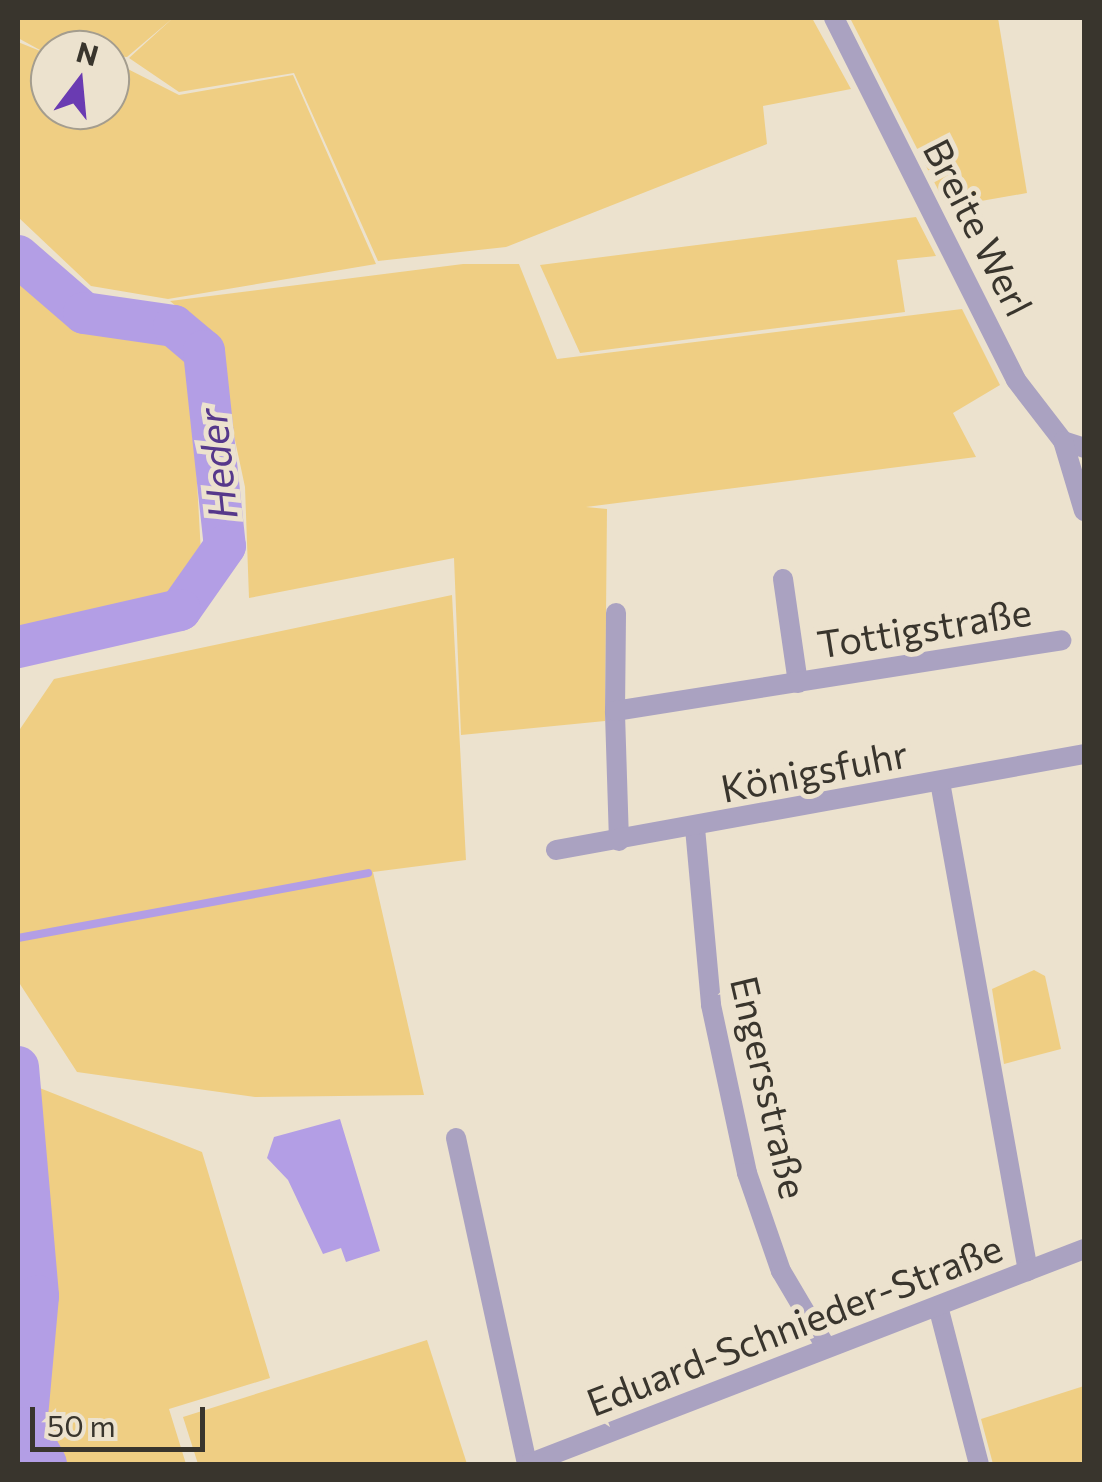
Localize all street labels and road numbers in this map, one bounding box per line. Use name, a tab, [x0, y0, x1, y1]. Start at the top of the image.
street label: Breite Werl	[915, 131, 1043, 323]
street label: Tottigstraße	[814, 588, 1034, 666]
street label: Königsfuhr	[717, 730, 911, 810]
street label: Engersstraße	[722, 971, 818, 1203]
street label: Eduard-Schnieder-Straße	[580, 1224, 1008, 1424]

